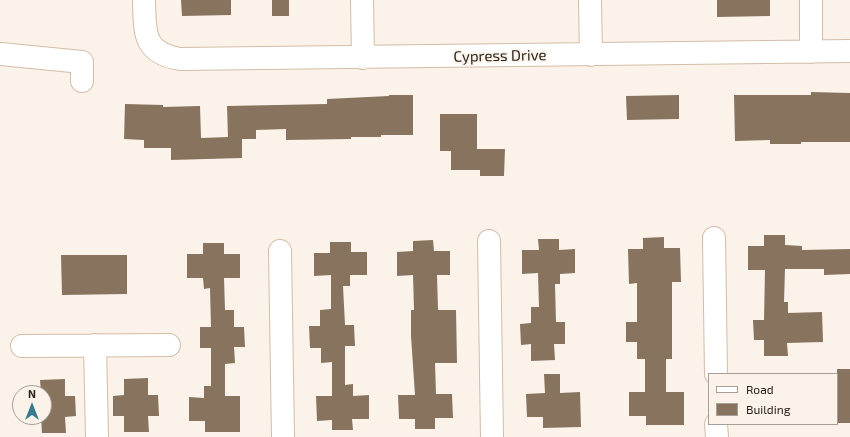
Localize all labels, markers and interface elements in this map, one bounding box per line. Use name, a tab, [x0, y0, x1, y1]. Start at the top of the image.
street label: Cypress Drive	[453, 46, 547, 66]
legend	[708, 373, 838, 425]
text: Road	[746, 382, 774, 396]
north arrow	[12, 385, 52, 425]
text: N	[28, 387, 36, 400]
text: Building	[746, 402, 790, 416]

